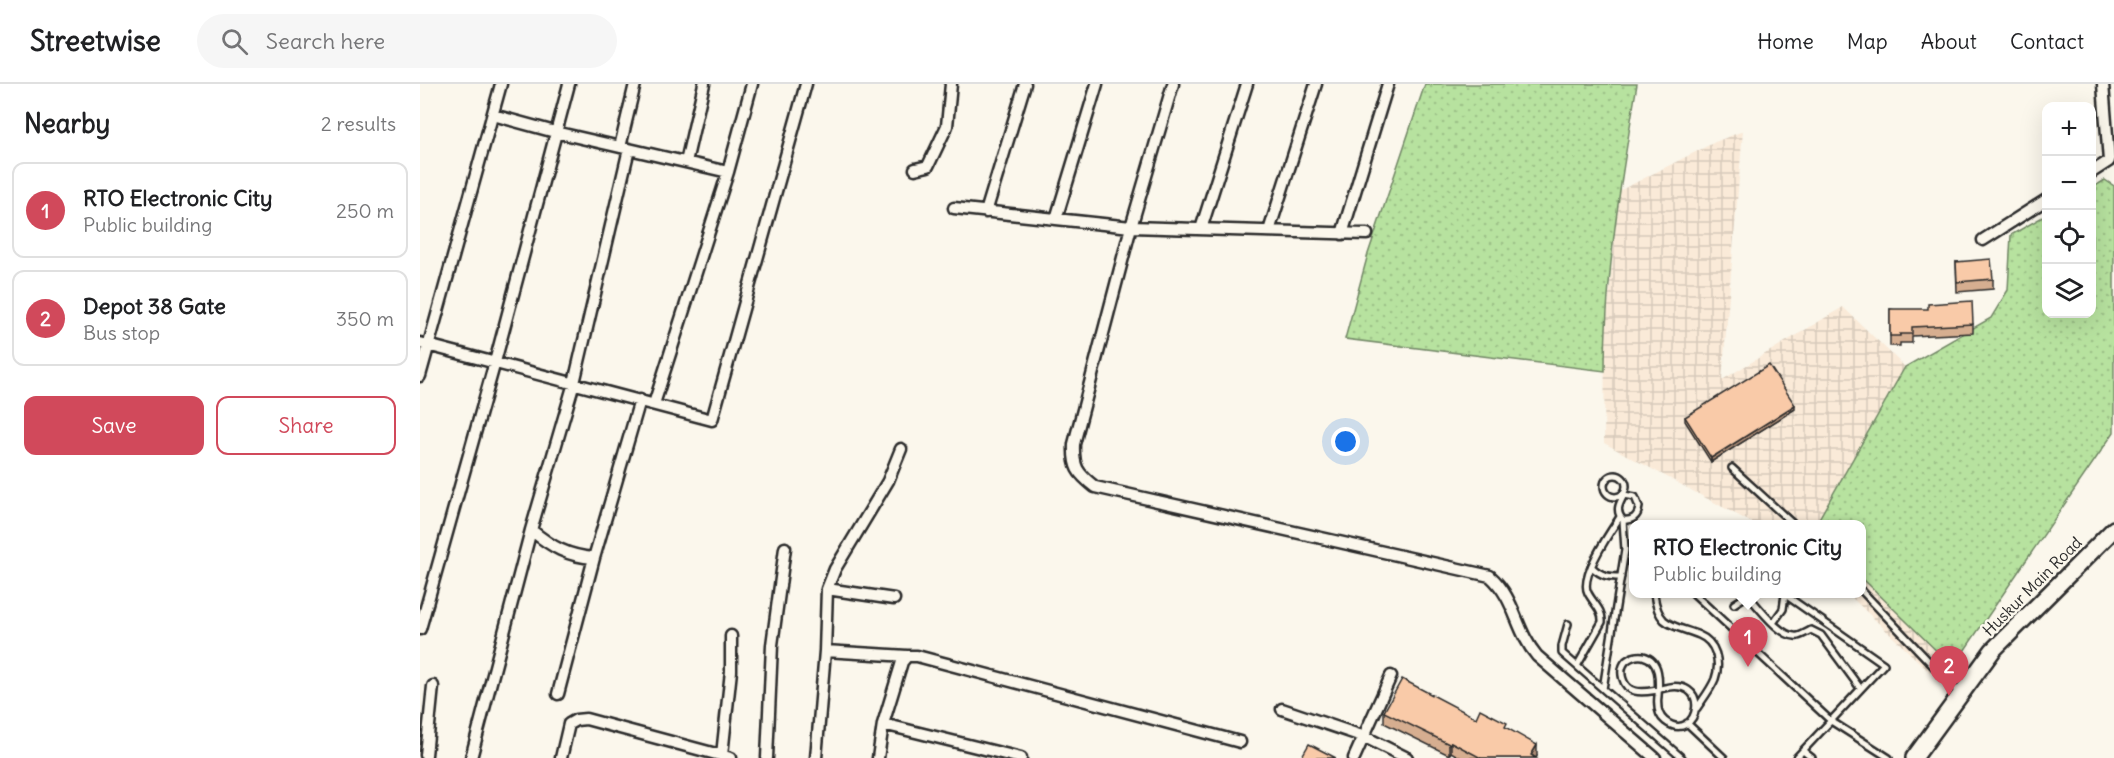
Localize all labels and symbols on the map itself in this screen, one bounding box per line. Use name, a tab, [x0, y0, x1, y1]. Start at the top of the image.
your location	[1331, 427, 1360, 456]
street label: Huskur Main Road	[1978, 532, 2086, 640]
pin: 1	[1728, 618, 1768, 667]
pin: 2	[1930, 646, 1969, 696]

